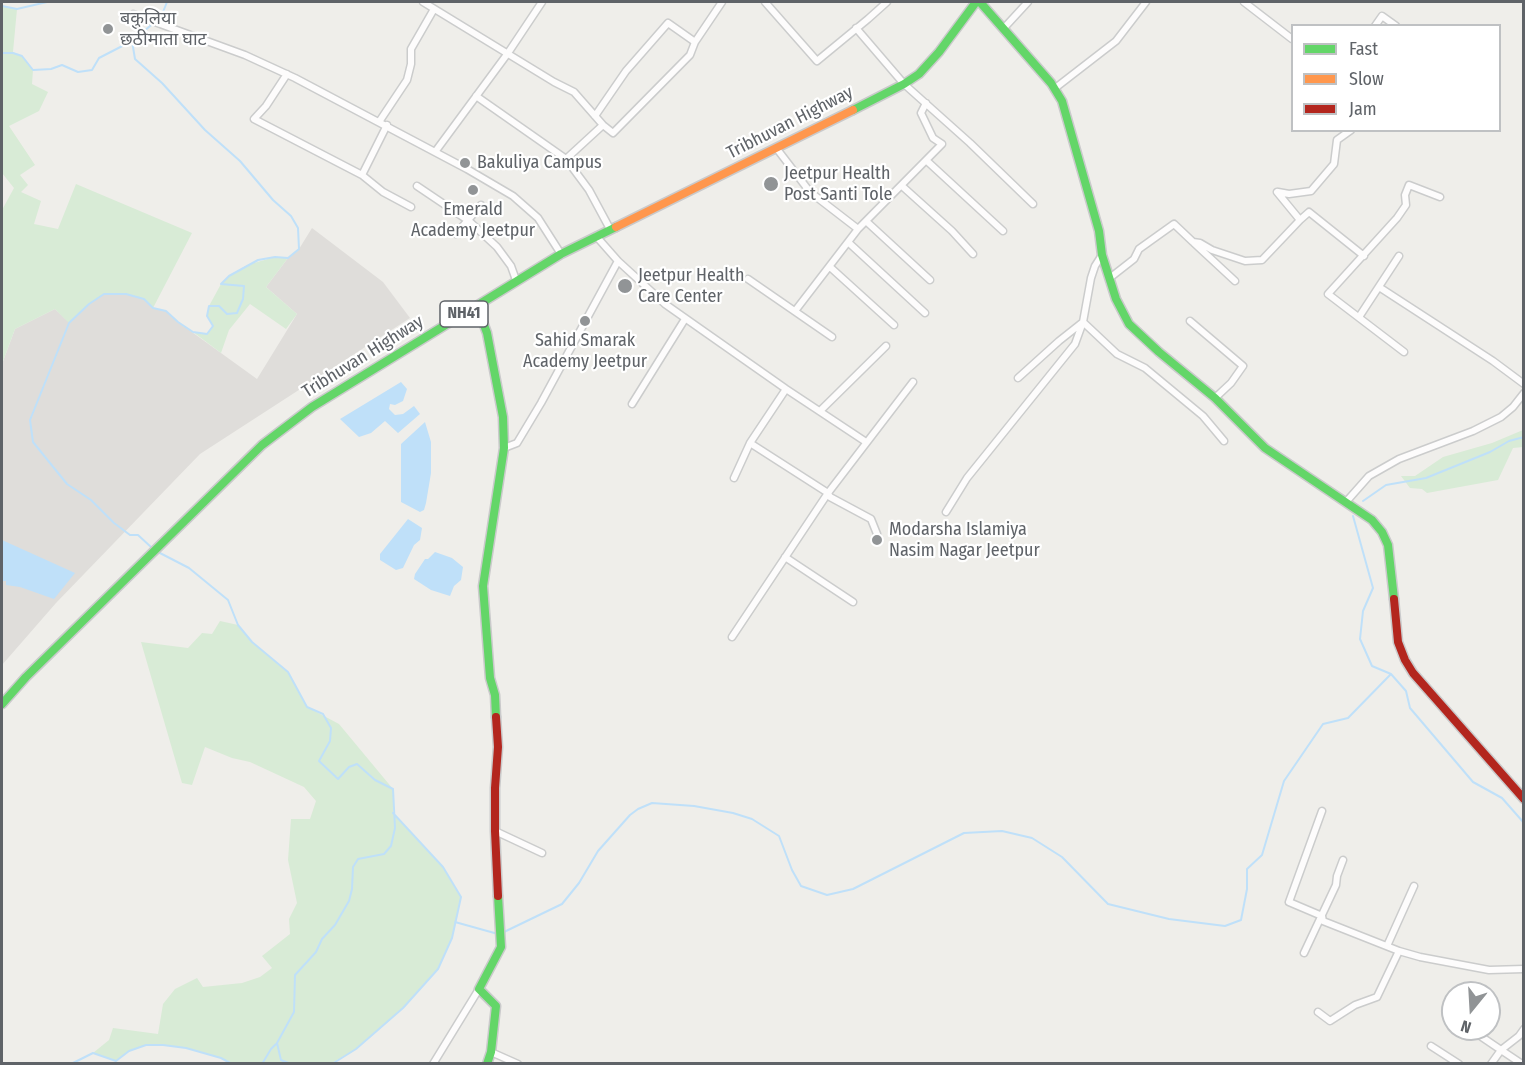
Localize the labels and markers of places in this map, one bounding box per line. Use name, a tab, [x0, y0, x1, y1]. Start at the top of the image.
place label: बकुलिया छठीमाता घाट	[120, 8, 207, 50]
marker: बकुलिया छठीमाता घाट	[101, 22, 115, 36]
place label: Bakuliya Campus	[477, 152, 602, 174]
marker: Bakuliya Campus	[458, 156, 472, 170]
place label: Jeetpur Health Post Santi Tole	[784, 163, 892, 206]
marker: Jeetpur Health Post Santi Tole	[762, 175, 780, 193]
marker: Emerald Academy Jeetpur	[466, 183, 480, 197]
place label: Emerald Academy Jeetpur	[411, 199, 535, 242]
place label: Jeetpur Health Care Center	[638, 265, 744, 308]
marker: Jeetpur Health Care Center	[616, 277, 634, 295]
marker: Sahid Smarak Academy Jeetpur	[578, 314, 592, 328]
place label: Sahid Smarak Academy Jeetpur	[523, 330, 647, 372]
place label: Modarsha Islamiya Nasim Nagar Jeetpur	[889, 519, 1040, 562]
marker: Modarsha Islamiya Nasim Nagar Jeetpur	[870, 533, 884, 547]

